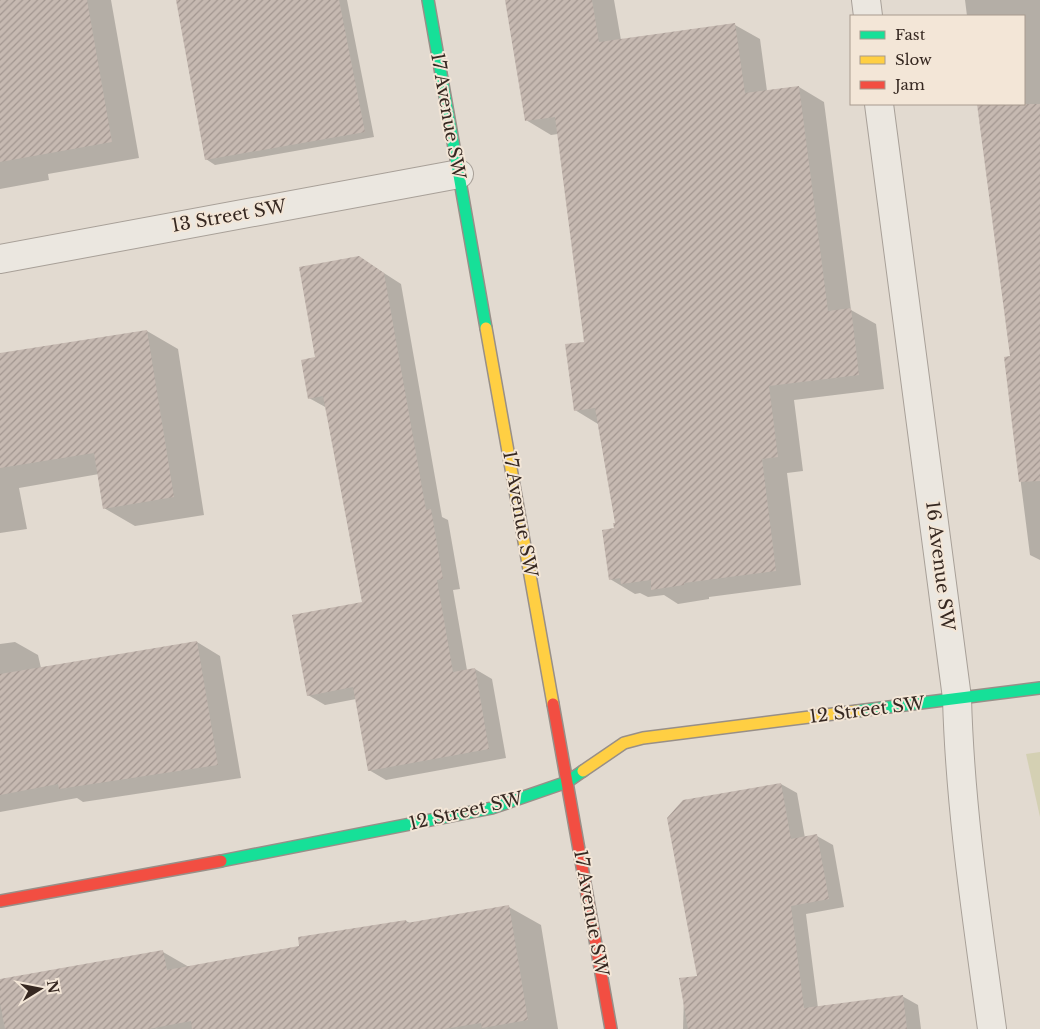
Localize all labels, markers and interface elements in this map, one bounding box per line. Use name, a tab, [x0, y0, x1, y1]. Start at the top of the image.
legend	[850, 15, 1025, 105]
text: Fast	[895, 25, 926, 44]
text: Slow	[895, 50, 932, 69]
street label: 17 Avenue SW	[426, 51, 470, 182]
text: Jam	[893, 75, 925, 94]
street label: 13 Street SW	[170, 195, 289, 237]
street label: 17 Avenue SW	[498, 449, 542, 580]
street label: 16 Avenue SW	[921, 500, 959, 633]
street label: 12 Street SW	[808, 692, 927, 728]
street label: 12 Street SW	[407, 787, 526, 835]
street label: 17 Avenue SW	[569, 848, 613, 979]
north arrow	[15, 964, 65, 1014]
text: N	[43, 979, 63, 995]

